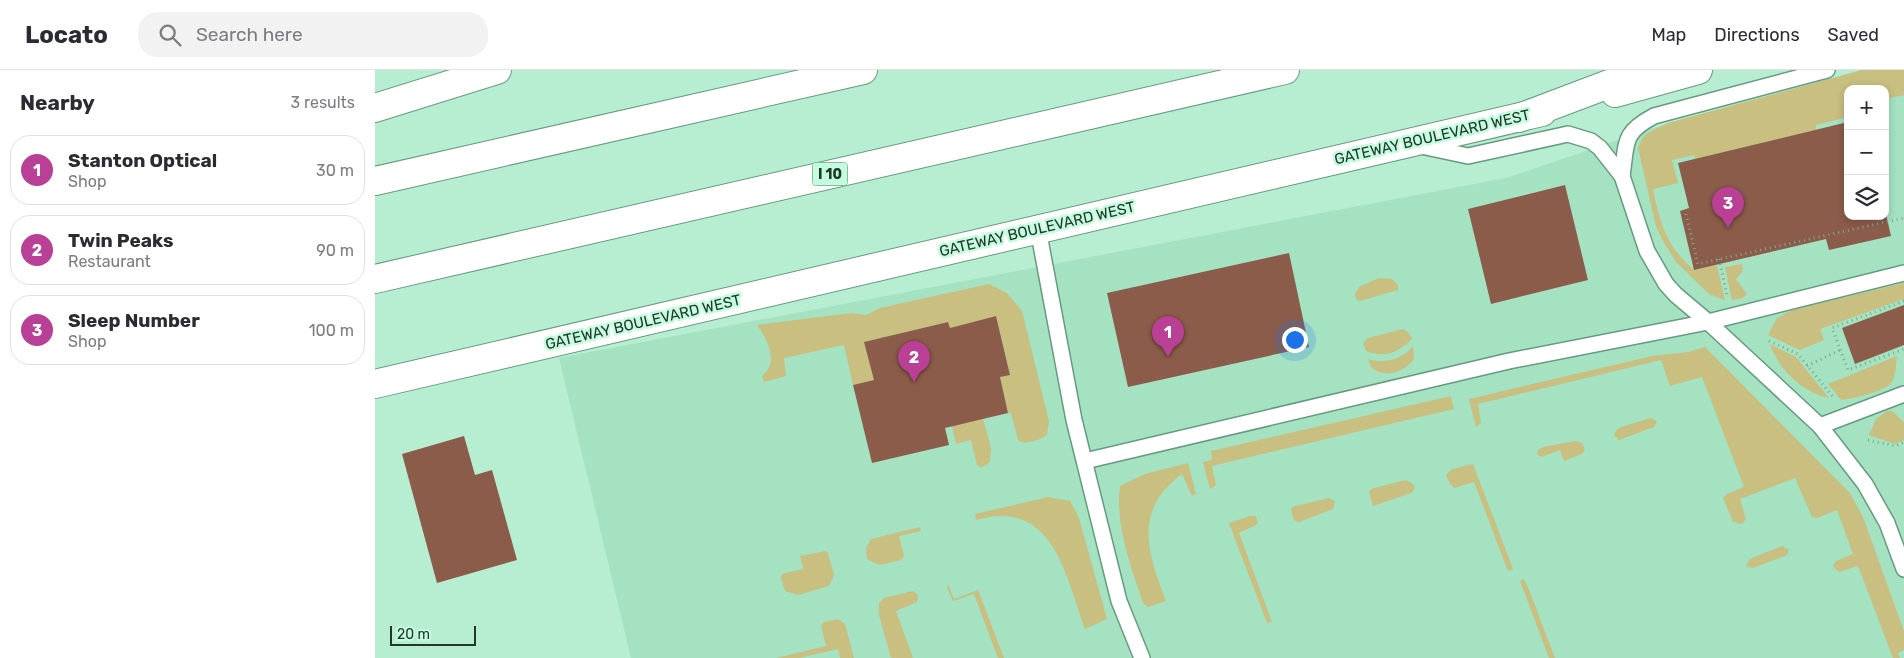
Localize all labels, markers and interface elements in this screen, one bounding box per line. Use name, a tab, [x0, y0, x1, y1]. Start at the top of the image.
search box	[138, 12, 488, 57]
text: Locato	[25, 21, 108, 49]
icon: search	[156, 21, 184, 49]
text: Search here	[196, 23, 303, 46]
text: Map	[1651, 24, 1686, 46]
text: Directions	[1714, 24, 1800, 46]
text: Saved	[1828, 24, 1879, 46]
map controls	[1844, 85, 1889, 220]
button: +	[1844, 85, 1889, 130]
text: Nearby	[20, 90, 95, 115]
text: 3 results	[290, 93, 355, 112]
street label: GATEWAY BOULEVARD WEST	[1332, 106, 1532, 168]
button: −	[1844, 130, 1889, 175]
text: Stanton Optical	[68, 149, 217, 172]
text: 1	[33, 161, 41, 180]
text: 30 m	[316, 161, 354, 180]
road number: I 10	[813, 162, 847, 186]
text: Shop	[68, 172, 106, 191]
button: layers	[1844, 175, 1889, 220]
pin: 3	[1712, 187, 1744, 228]
street label: GATEWAY BOULEVARD WEST	[937, 198, 1137, 260]
text: Twin Peaks	[68, 229, 173, 252]
text: 2	[32, 241, 42, 260]
text: 90 m	[316, 241, 354, 260]
text: Restaurant	[68, 252, 151, 271]
street label: GATEWAY BOULEVARD WEST	[543, 291, 743, 353]
text: Sleep Number	[68, 309, 200, 332]
pin: 1	[1152, 316, 1184, 357]
text: 3	[32, 321, 42, 340]
text: 100 m	[309, 321, 354, 340]
your location	[1282, 327, 1308, 353]
text: Shop	[68, 332, 106, 351]
pin: 2	[898, 341, 930, 382]
scale bar	[390, 623, 476, 646]
text: 20 m	[397, 626, 430, 643]

